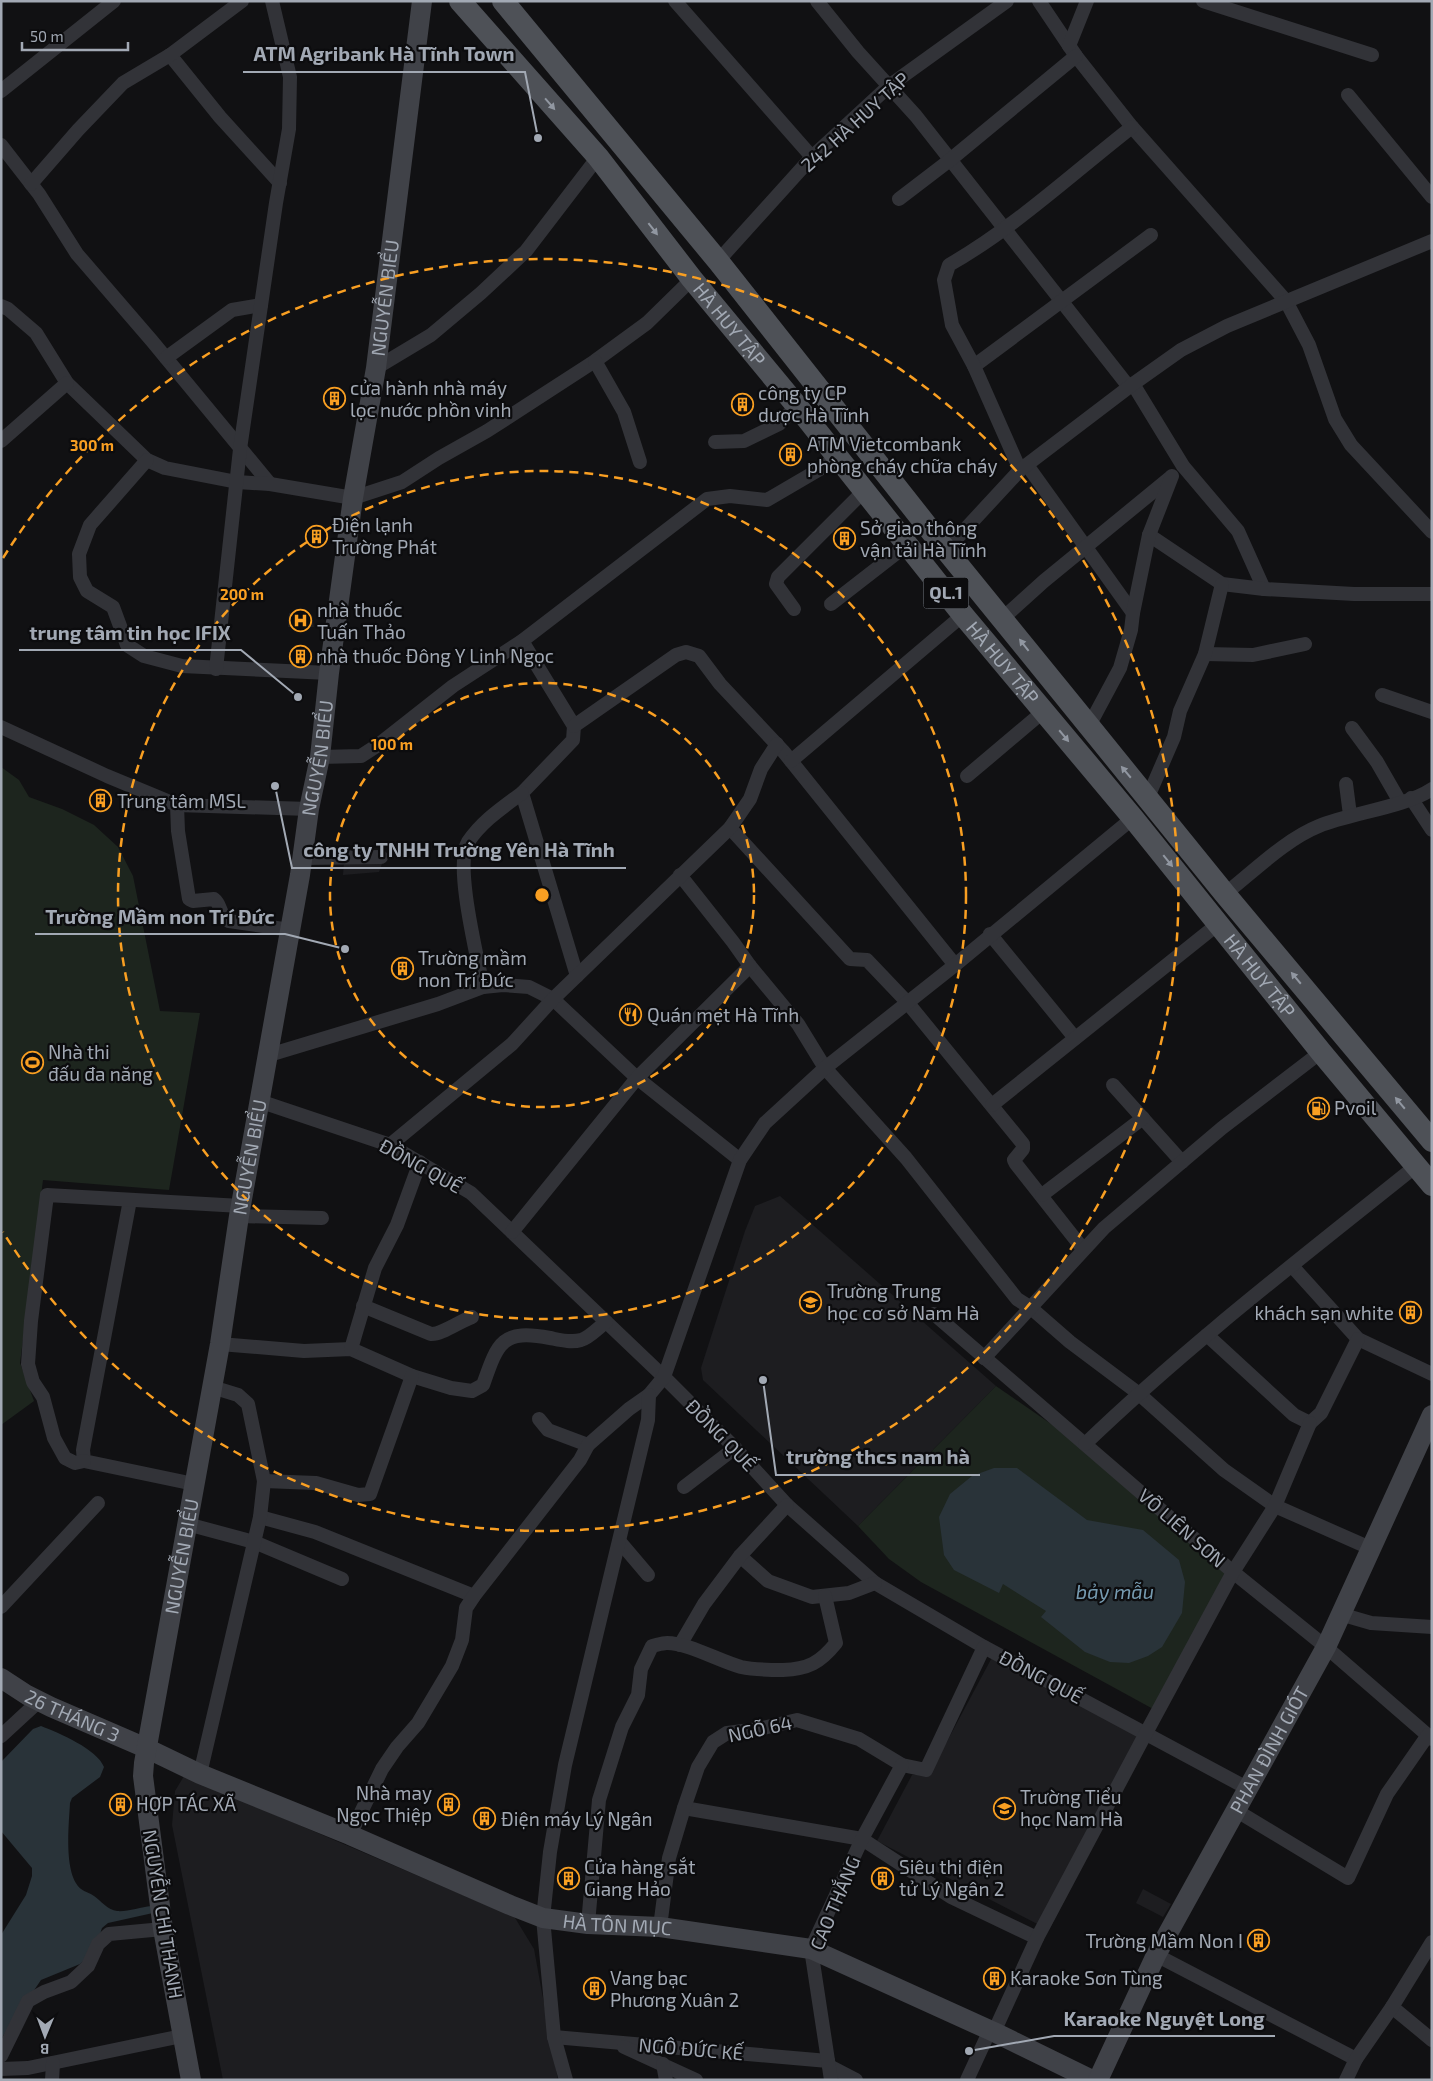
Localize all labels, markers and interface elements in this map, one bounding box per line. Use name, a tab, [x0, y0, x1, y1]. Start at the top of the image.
scale bar	[22, 20, 129, 52]
text: 50 m	[30, 27, 64, 45]
callout: ATM Agribank Hà Tĩnh Town	[243, 37, 525, 72]
text: ATM Agribank Hà Tĩnh Town	[254, 41, 514, 65]
street label: 242 HÀ HUY TẬP	[796, 67, 914, 176]
one-way arrow	[544, 97, 556, 109]
one-way arrow	[648, 222, 659, 235]
street label: NGUYỄN BIỂU	[366, 238, 403, 357]
street label: HÀ HUY TẬP	[689, 278, 771, 370]
place label: cửa hành nhà máy lọc nước phồn vinh	[350, 376, 511, 421]
place label: công ty CP dược Hà Tĩnh	[758, 381, 870, 426]
building icon: cửa hành nhà máy lọc nước phồn vinh	[322, 387, 346, 411]
building icon: công ty CP dược Hà Tĩnh	[730, 392, 754, 416]
place label: ATM Vietcombank phòng cháy chữa cháy	[807, 432, 998, 477]
text: 300 m	[70, 436, 114, 454]
building icon: ATM Vietcombank phòng cháy chữa cháy	[779, 443, 803, 467]
place label: Điện lạnh Trường Phát	[332, 513, 437, 558]
place label: Sở giao thông vận tải Hà Tĩnh	[860, 516, 987, 561]
building icon: Điện lạnh Trường Phát	[304, 524, 328, 548]
building icon: Sở giao thông vận tải Hà Tĩnh	[832, 527, 856, 551]
road number: QL.1	[924, 578, 968, 608]
text: 200 m	[220, 585, 264, 603]
place label: nhà thuốc Tuấn Thảo	[317, 598, 406, 643]
hospital icon: nhà thuốc Tuấn Thảo	[289, 609, 313, 633]
callout: trung tâm tin học IFIX	[19, 615, 241, 650]
street label: HÀ HUY TẬP	[962, 616, 1044, 708]
text: trung tâm tin học IFIX	[29, 620, 231, 644]
one-way arrow	[1019, 639, 1030, 652]
building icon: nhà thuốc Đông Y Linh Ngọc	[288, 644, 312, 668]
place label: nhà thuốc Đông Y Linh Ngọc	[316, 644, 554, 667]
street label: NGUYỄN BIỂU	[296, 699, 337, 817]
one-way arrow	[1059, 729, 1070, 742]
text: 100 m	[371, 735, 413, 753]
one-way arrow	[1121, 765, 1132, 778]
building icon: Trung tâm MSL	[89, 789, 113, 813]
place label: Trung tâm MSL	[117, 789, 246, 812]
callout: công ty TNHH Trường Yên Hà Tĩnh	[292, 833, 626, 868]
text: công ty TNHH Trường Yên Hà Tĩnh	[303, 837, 615, 862]
one-way arrow	[1162, 854, 1173, 867]
centre of rings	[533, 886, 551, 904]
callout: Trường Mầm non Trí Đức	[35, 899, 285, 934]
text: Trường Mầm non Trí Đức	[45, 904, 275, 928]
street label: HÀ HUY TẬP	[1220, 929, 1301, 1022]
place label: Trường mầm non Trí Đức	[418, 946, 527, 991]
building icon: Trường mầm non Trí Đức	[390, 957, 414, 981]
one-way arrow	[1291, 972, 1302, 985]
restaurant icon: Quán mẹt Hà Tĩnh	[619, 1003, 643, 1027]
place label: Quán mẹt Hà Tĩnh	[647, 1003, 799, 1026]
place label: Nhà thi đấu đa năng	[48, 1040, 153, 1085]
sports icon: Nhà thi đấu đa năng	[20, 1051, 44, 1075]
fuel station icon: Pvoil	[1306, 1096, 1330, 1120]
place label: Pvoil	[1334, 1096, 1377, 1119]
street label: NGUYỄN BIỂU	[227, 1097, 271, 1217]
one-way arrow	[1395, 1097, 1406, 1110]
street label: ĐỒNG QUẾ	[376, 1132, 468, 1198]
place label: Trường Trung học cơ sở Nam Hà	[827, 1279, 980, 1324]
school or university icon: Trường Trung học cơ sở Nam Hà	[799, 1290, 823, 1314]
place label: khách sạn white	[1254, 1301, 1394, 1324]
building icon: khách sạn white	[1398, 1301, 1422, 1325]
street label: ĐỒNG QUẾ	[681, 1393, 763, 1476]
callout: trường thcs nam hà	[776, 1440, 980, 1475]
text: trường thcs nam hà	[786, 1444, 970, 1468]
street label: VÕ LIÊN SƠN	[1134, 1483, 1231, 1572]
street label: NGUYỄN BIỂU	[159, 1497, 203, 1616]
water label: bảy mẫu	[1076, 1579, 1154, 1604]
street label: ĐỒNG QUẾ	[996, 1643, 1088, 1708]
street label: PHAN ĐÌNH GIÓT	[1224, 1682, 1313, 1817]
street label: 26 THÁNG 3	[22, 1684, 123, 1746]
street label: NGÕ 64	[726, 1711, 794, 1746]
place label: Nhà may Ngọc Thiệp	[336, 1781, 432, 1826]
place label: Trường Tiểu học Nam Hà	[1020, 1785, 1123, 1830]
building icon: HỢP TÁC XÃ	[108, 1792, 132, 1816]
place label: HỢP TÁC XÃ	[136, 1792, 236, 1815]
building icon: Nhà may Ngọc Thiệp	[436, 1792, 460, 1816]
school or university icon: Trường Tiểu học Nam Hà	[992, 1796, 1016, 1820]
building icon: Điện máy Lý Ngân	[473, 1807, 497, 1831]
place label: Điện máy Lý Ngân	[501, 1807, 653, 1830]
street label: NGUYỄN CHÍ THANH	[139, 1827, 190, 2000]
street label: CAO THẮNG	[803, 1852, 865, 1953]
place label: Cửa hàng sắt Giang Hảo	[584, 1855, 696, 1900]
place label: Siêu thị điện tử Lý Ngân 2	[899, 1855, 1004, 1900]
building icon: Cửa hàng sắt Giang Hảo	[556, 1866, 580, 1890]
building icon: Siêu thị điện tử Lý Ngân 2	[871, 1866, 895, 1890]
street label: HÀ TÔN MỤC	[561, 1909, 674, 1940]
place label: Trường Mầm Non I	[1085, 1929, 1243, 1952]
building icon: Trường Mầm Non I	[1247, 1929, 1271, 1953]
place label: Vang bạc Phương Xuân 2	[610, 1966, 739, 2011]
building icon: Karaoke Sơn Tùng	[982, 1966, 1006, 1990]
place label: Karaoke Sơn Tùng	[1010, 1966, 1163, 1989]
building icon: Vang bạc Phương Xuân 2	[582, 1977, 606, 2001]
callout: Karaoke Nguyệt Long	[1054, 2001, 1275, 2036]
text: Karaoke Nguyệt Long	[1063, 2006, 1265, 2031]
north arrow	[20, 2011, 70, 2061]
street label: NGÔ ĐỨC KẾ	[638, 2030, 745, 2065]
text: B	[40, 2041, 49, 2058]

